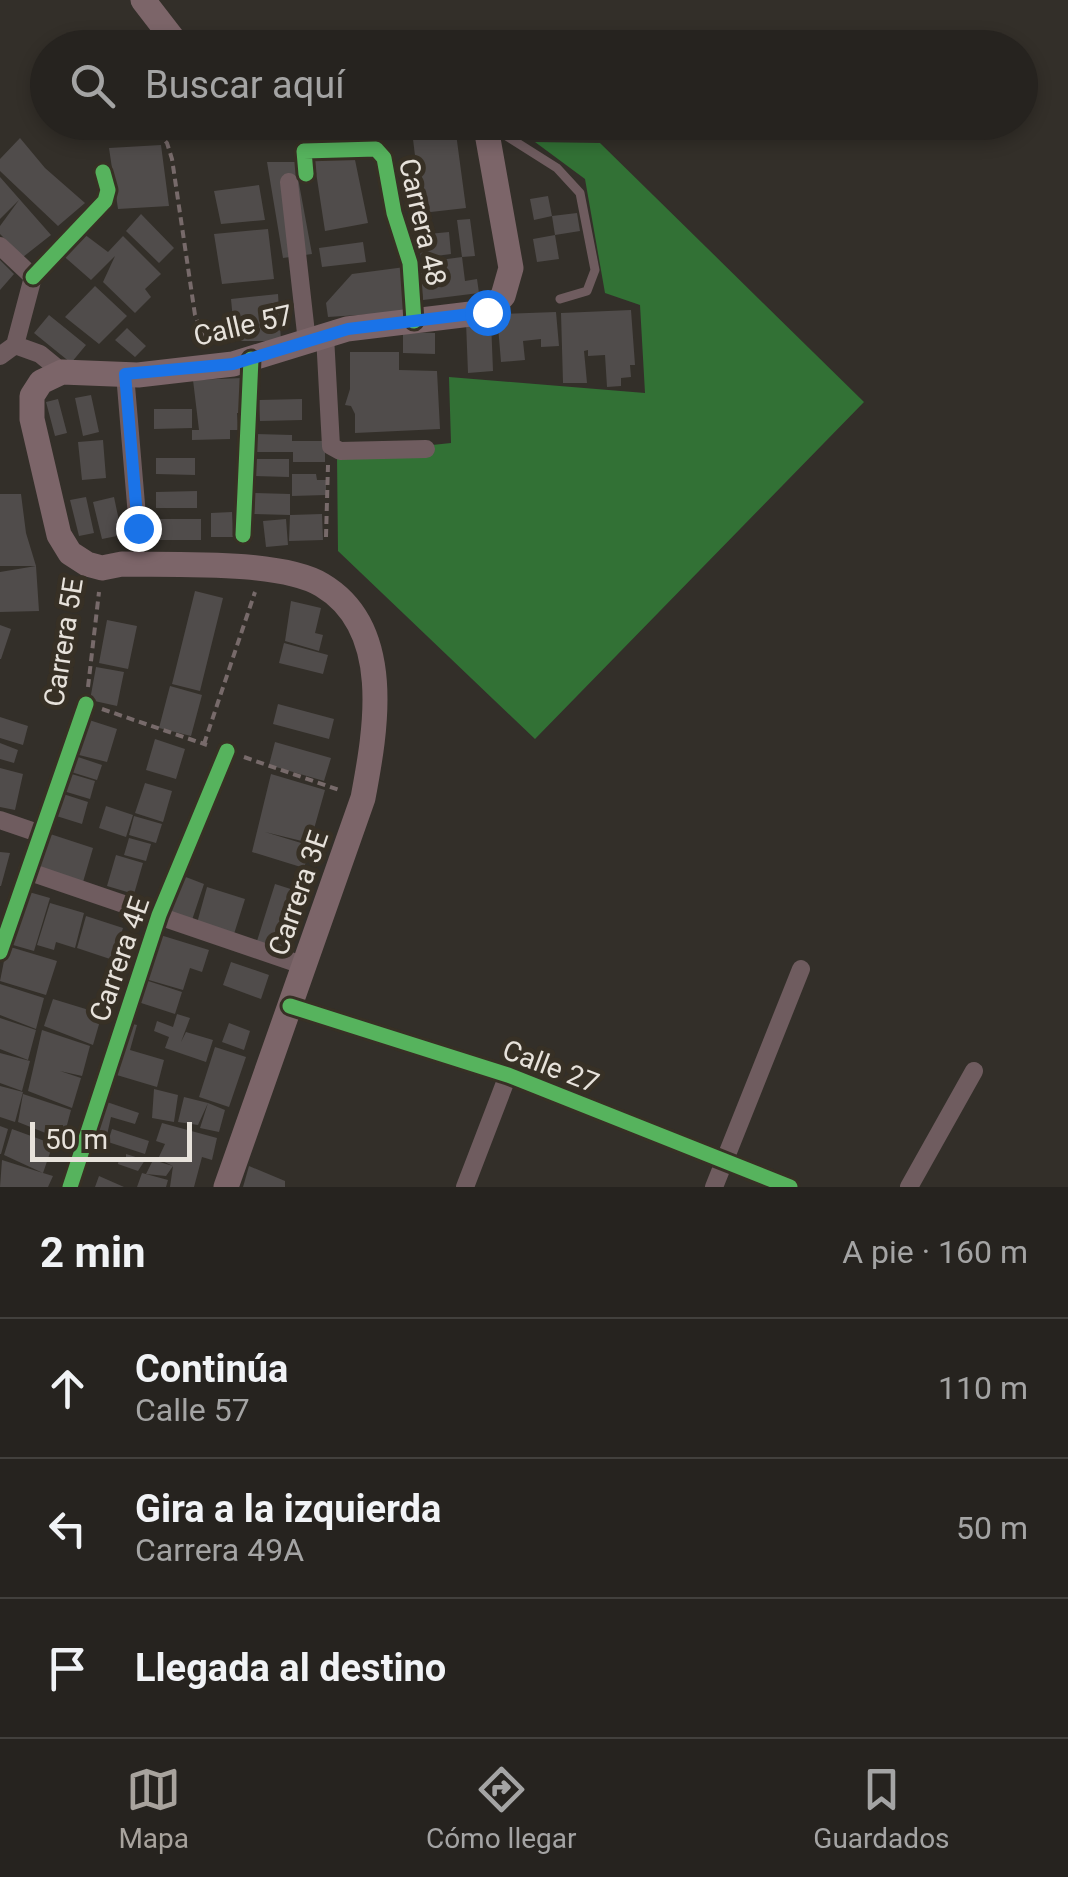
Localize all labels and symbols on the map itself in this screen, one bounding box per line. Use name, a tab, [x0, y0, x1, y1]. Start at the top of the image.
street label: Carrera 48	[392, 155, 453, 289]
route start	[465, 290, 511, 336]
street label: Calle 57	[191, 298, 296, 353]
route end	[116, 506, 162, 552]
street label: Carrera 5E	[37, 575, 90, 709]
street label: Carrera 3E	[262, 826, 335, 960]
street label: Carrera 4E	[83, 892, 156, 1026]
street label: Calle 27	[498, 1033, 604, 1100]
scale bar	[30, 1117, 192, 1162]

